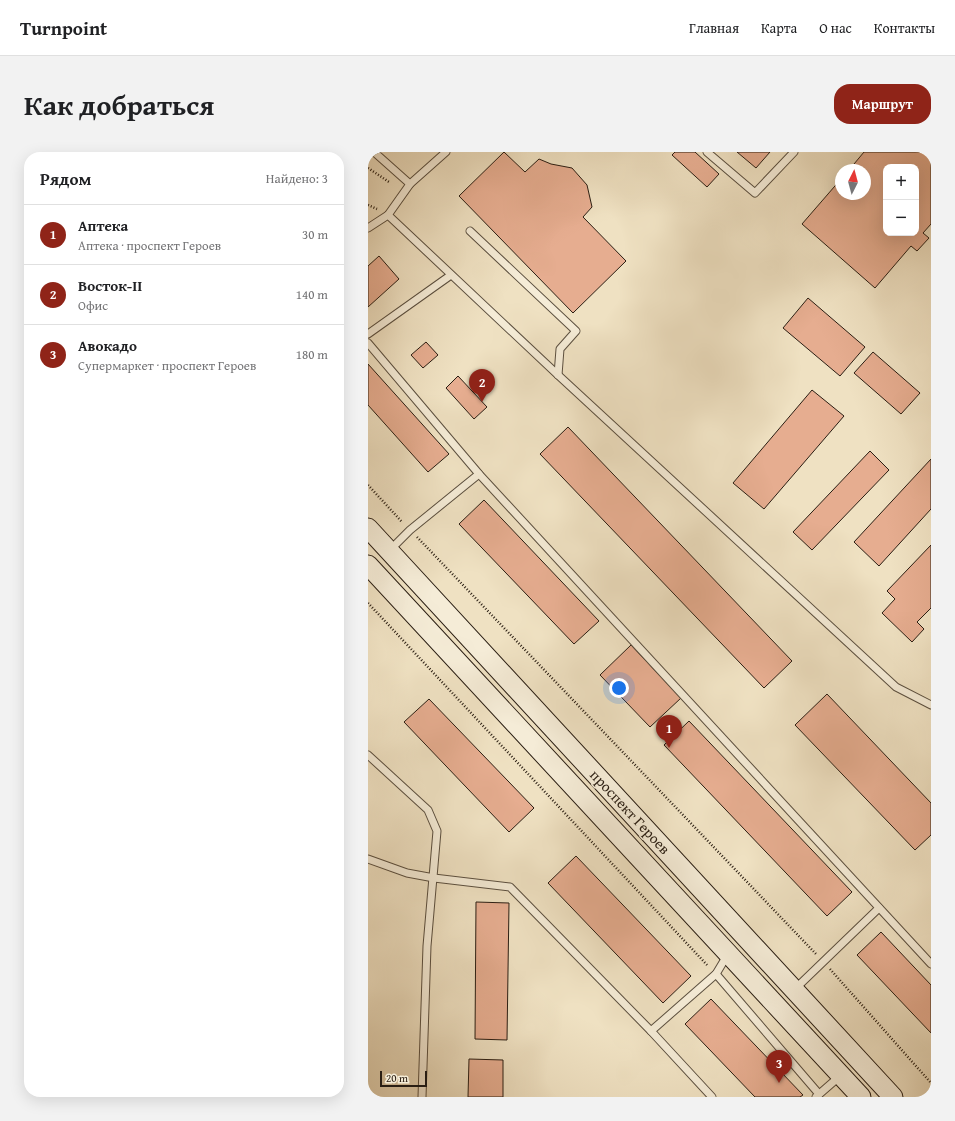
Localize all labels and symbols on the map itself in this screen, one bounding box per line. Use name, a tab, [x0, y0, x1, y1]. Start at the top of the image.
north arrow	[835, 164, 871, 200]
pin: 2	[469, 369, 495, 402]
your location	[609, 678, 629, 698]
pin: 1	[656, 715, 682, 748]
street label: проспект Героев	[585, 765, 675, 859]
pin: 3	[766, 1050, 792, 1083]
scale bar	[380, 1069, 427, 1088]

